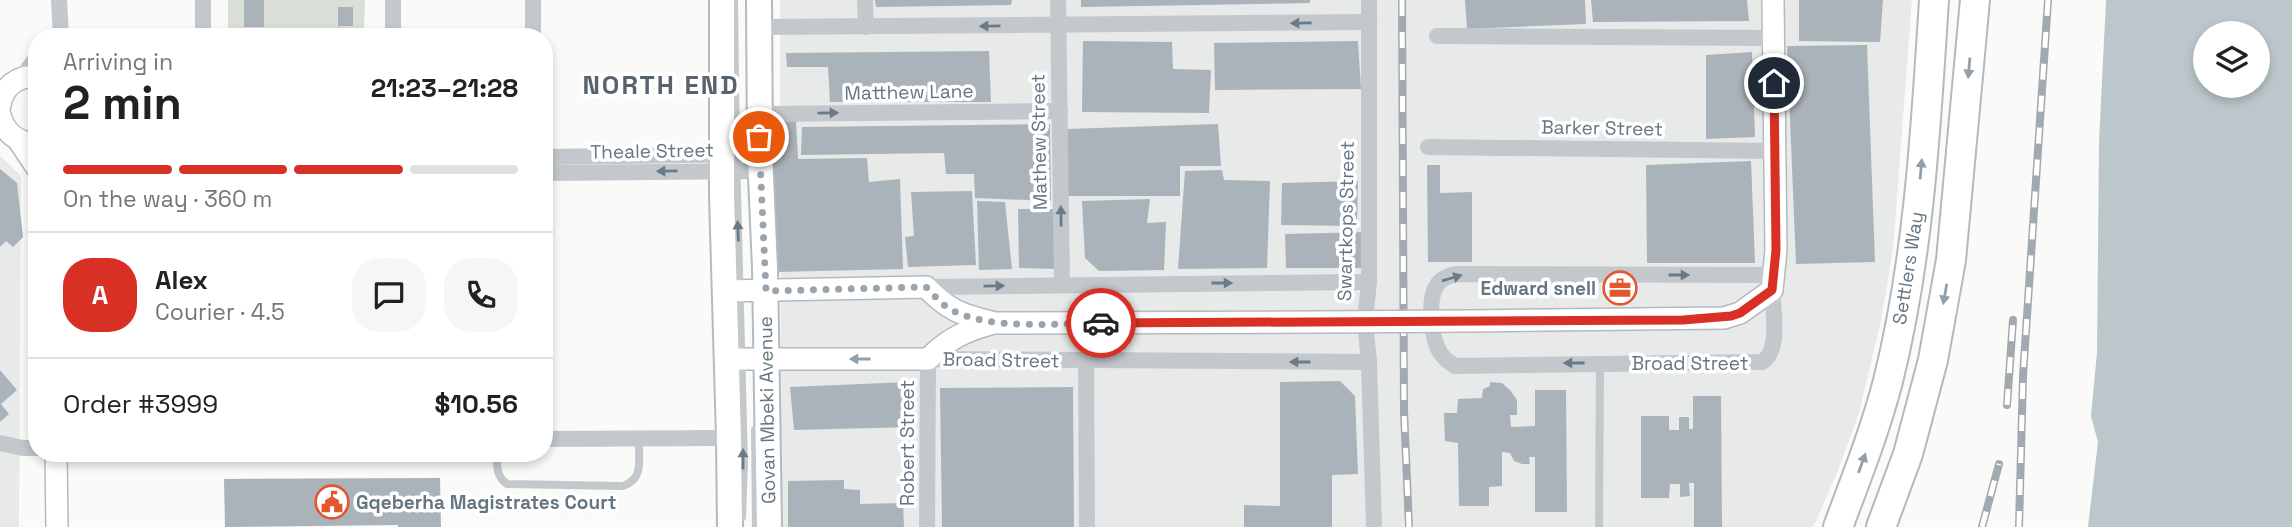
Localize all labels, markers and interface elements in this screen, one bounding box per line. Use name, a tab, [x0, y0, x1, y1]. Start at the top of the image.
one-way arrow	[1289, 17, 1311, 28]
one-way arrow	[979, 20, 1001, 32]
map controls	[2193, 21, 2270, 98]
button: layers	[2193, 21, 2270, 98]
text: Arriving in	[63, 47, 173, 77]
pin	[1744, 53, 1804, 113]
one-way arrow	[1964, 57, 1975, 79]
icon: home	[1755, 64, 1793, 102]
district label: NORTH END	[582, 68, 740, 102]
text: 21:23–21:28	[371, 71, 518, 105]
text: 2 min	[63, 74, 182, 132]
street label: Mathew Street	[1025, 74, 1053, 210]
street label: Matthew Lane	[844, 78, 974, 106]
pin	[729, 107, 789, 167]
one-way arrow	[817, 107, 839, 119]
street label: Barker Street	[1541, 114, 1663, 142]
icon: bag	[740, 118, 778, 156]
street label: Theale Street	[590, 137, 714, 165]
street label: Swartkops Street	[1332, 141, 1360, 301]
one-way arrow	[1916, 158, 1927, 180]
one-way arrow	[656, 166, 678, 177]
text: On the way · 360 m	[63, 184, 272, 214]
one-way arrow	[1055, 205, 1067, 227]
street label: Settlers Way	[1887, 210, 1929, 326]
one-way arrow	[732, 220, 744, 242]
button: chat	[352, 258, 426, 332]
button: phone	[444, 258, 518, 332]
text: Alex	[155, 263, 208, 297]
office icon: Edward snell	[1601, 269, 1639, 307]
one-way arrow	[1668, 269, 1690, 281]
one-way arrow	[1442, 272, 1463, 282]
place label: Edward snell	[1481, 276, 1596, 301]
one-way arrow	[1211, 277, 1233, 289]
text: A	[92, 278, 108, 312]
one-way arrow	[983, 280, 1005, 291]
one-way arrow	[1939, 283, 1950, 305]
courier	[1066, 288, 1136, 358]
text: Courier · 4.5	[155, 297, 285, 327]
icon: car	[1082, 304, 1120, 342]
street label: Govan Mbeki Avenue	[753, 316, 781, 504]
street label: Broad Street	[942, 346, 1060, 374]
street label: Broad Street	[1632, 351, 1748, 376]
one-way arrow	[848, 353, 870, 365]
one-way arrow	[1289, 356, 1311, 368]
one-way arrow	[1563, 357, 1585, 369]
street label: Robert Street	[895, 380, 920, 506]
text: Order #3999	[63, 387, 218, 421]
text: $10.56	[435, 387, 518, 421]
one-way arrow	[737, 448, 749, 470]
one-way arrow	[1857, 453, 1868, 474]
public building icon: Gqeberha Magistrates Court	[313, 483, 351, 521]
place label: Gqeberha Magistrates Court	[356, 490, 616, 515]

